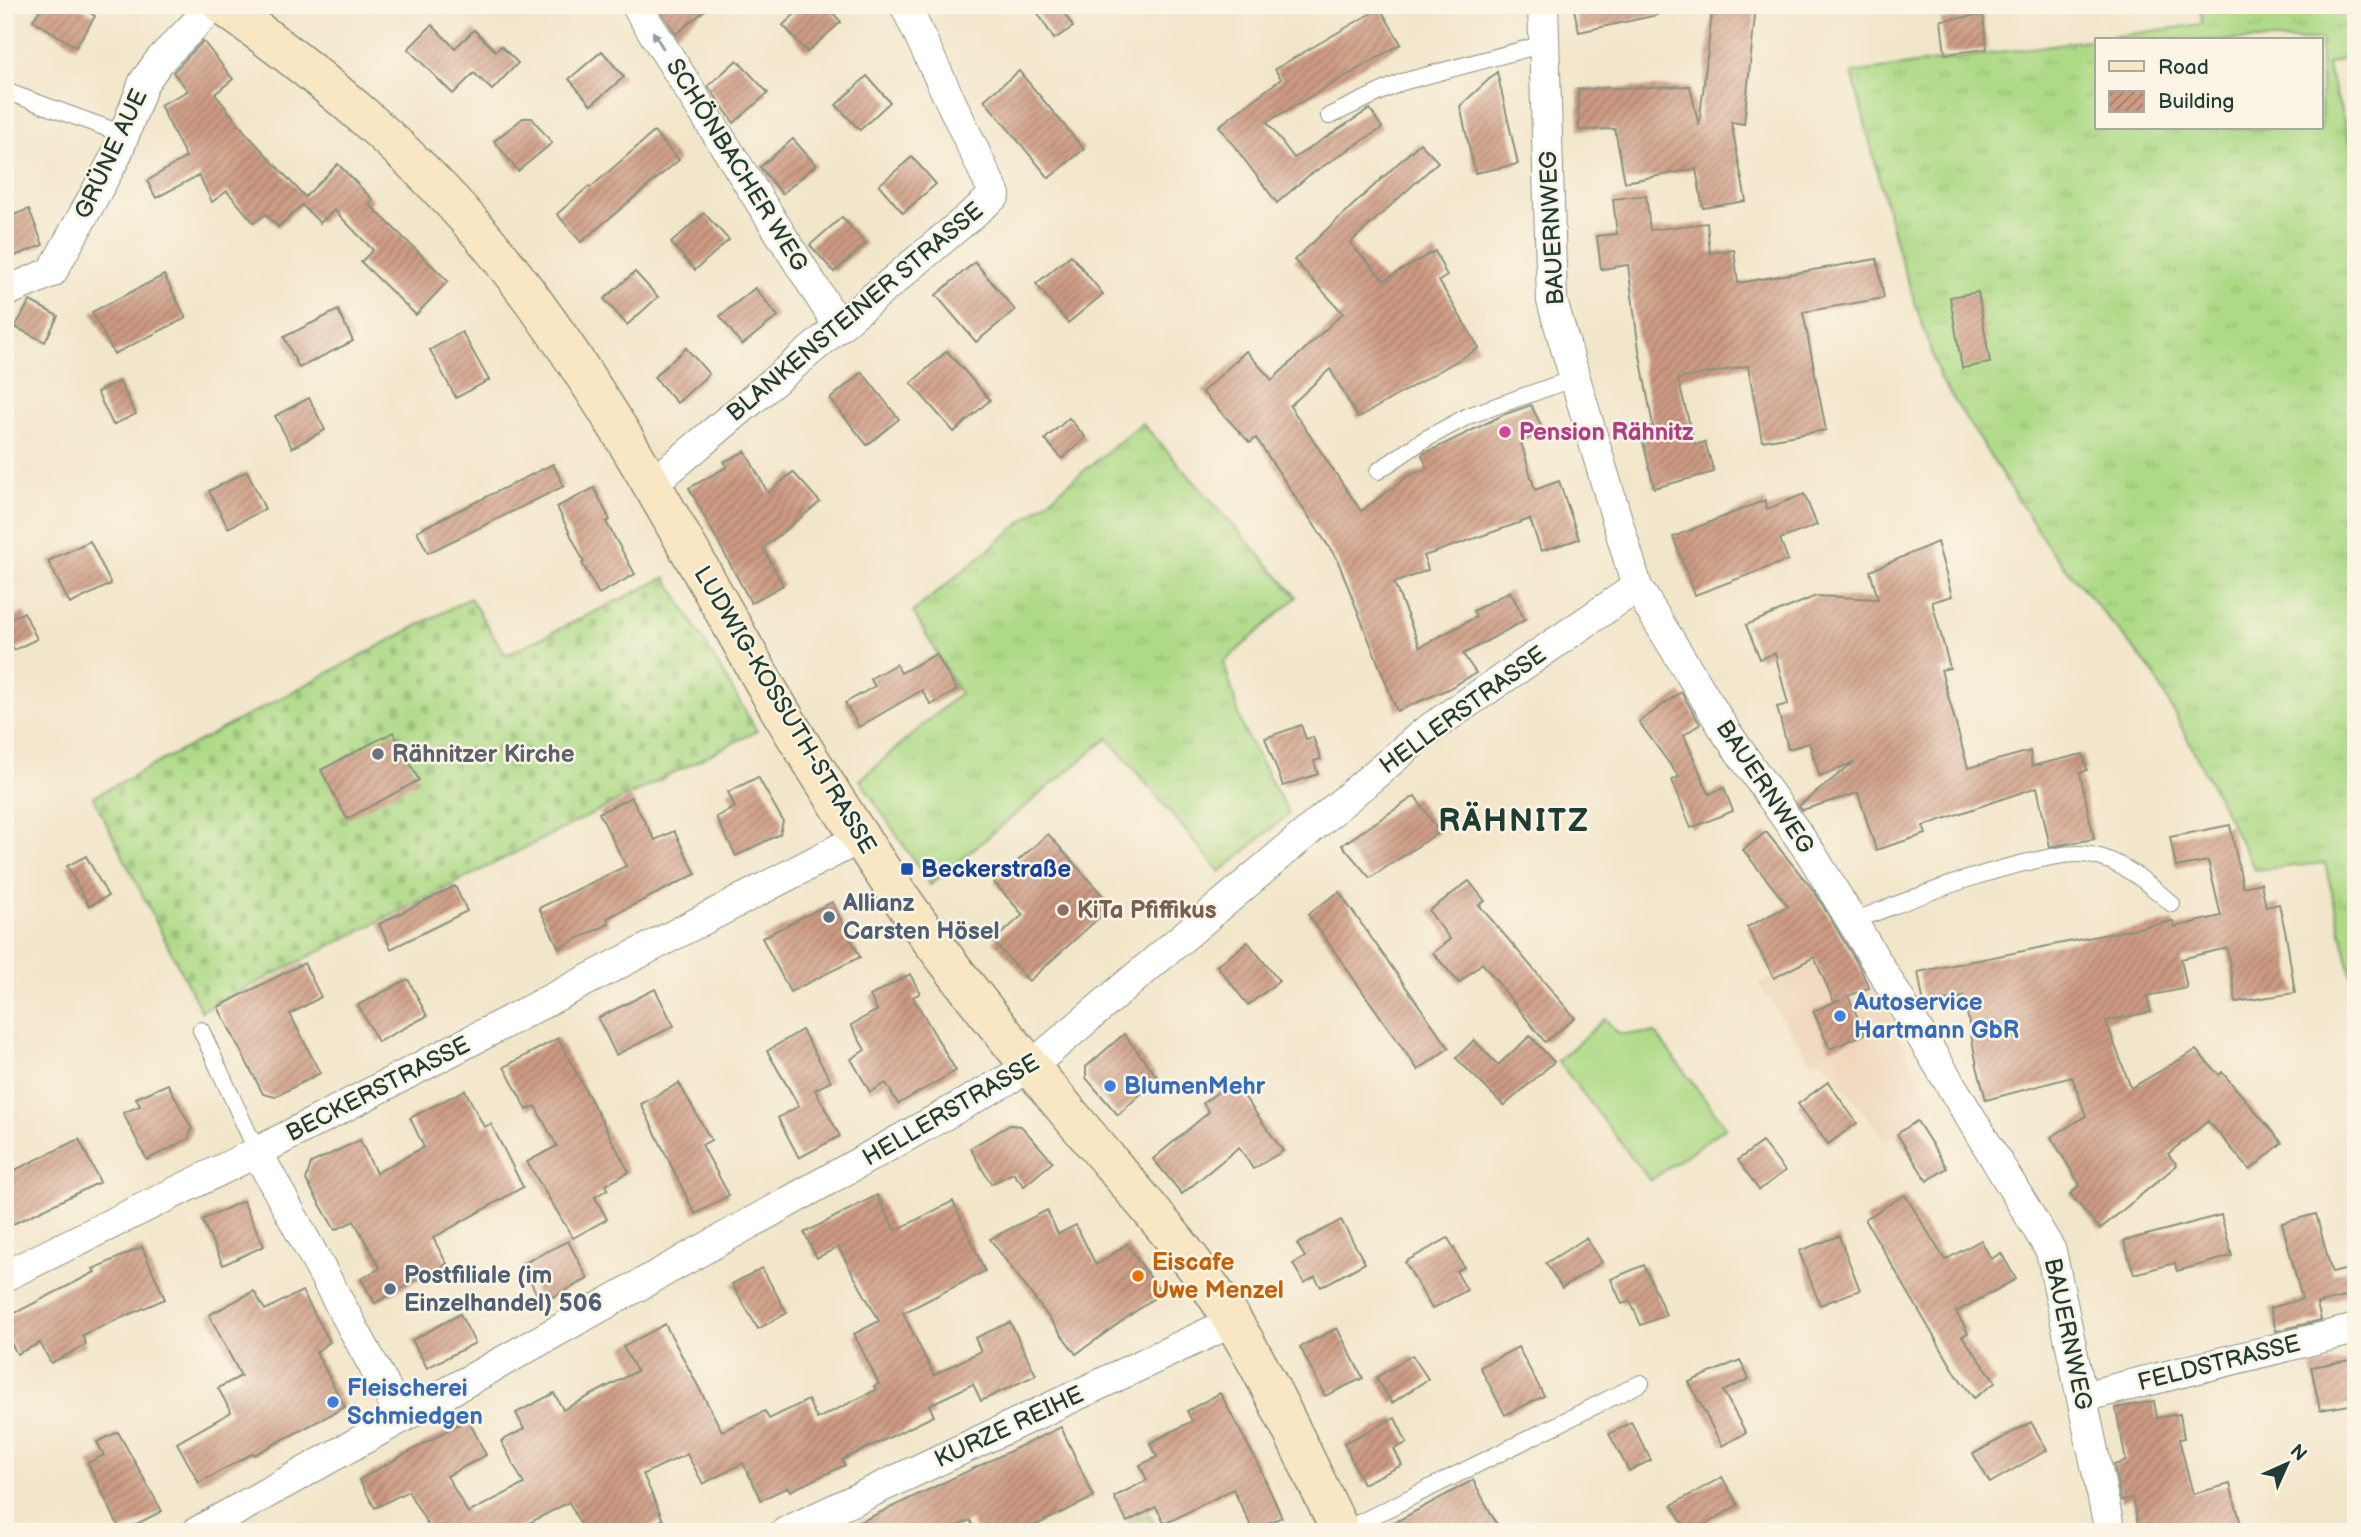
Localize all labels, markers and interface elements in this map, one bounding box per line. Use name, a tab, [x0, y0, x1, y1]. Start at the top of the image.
one-way arrow	[651, 30, 664, 49]
legend	[2095, 38, 2322, 130]
street label: SCHÖNBACHER WEG	[660, 53, 814, 277]
text: Road	[2158, 55, 2209, 80]
street label: GRÜNE AUE	[68, 85, 154, 223]
text: Building	[2158, 89, 2234, 114]
street label: BAUERNWEG	[1533, 150, 1571, 306]
street label: BLANKENSTEINER STRASSE	[721, 196, 989, 428]
place label: Pension Rähnitz	[1519, 418, 1694, 447]
marker: Pension Rähnitz	[1497, 424, 1513, 440]
street label: LUDWIG-KOSSUTH-STRASSE	[688, 561, 882, 859]
street label: HELLERSTRASSE	[1374, 640, 1552, 780]
street label: BAUERNWEG	[1710, 715, 1820, 859]
place label: Rähnitzer Kirche	[392, 740, 575, 769]
marker: Rähnitzer Kirche	[370, 746, 386, 762]
district label: RÄHNITZ	[1438, 801, 1590, 841]
place label: Beckerstraße	[921, 855, 1071, 884]
marker: Beckerstraße	[899, 861, 915, 877]
place label: Allianz Carsten Hösel	[842, 889, 1000, 946]
place label: KiTa Pfiffikus	[1077, 896, 1217, 925]
marker: KiTa Pfiffikus	[1055, 902, 1071, 918]
marker: Allianz Carsten Hösel	[821, 909, 837, 925]
place label: Autoservice Hartmann GbR	[1853, 988, 2019, 1045]
marker: Autoservice Hartmann GbR	[1832, 1008, 1848, 1024]
street label: BECKERSTRASSE	[281, 1030, 475, 1148]
street label: HELLERSTRASSE	[858, 1048, 1044, 1172]
place label: BlumenMehr	[1124, 1072, 1266, 1101]
marker: BlumenMehr	[1102, 1078, 1118, 1094]
place label: Eiscafe Uwe Menzel	[1152, 1248, 1284, 1305]
street label: BAUERNWEG	[2038, 1255, 2098, 1413]
place label: Postfiliale (im Einzelhandel) 506	[404, 1261, 602, 1318]
marker: Eiscafe Uwe Menzel	[1130, 1268, 1146, 1284]
marker: Postfiliale (im Einzelhandel) 506	[382, 1281, 398, 1297]
street label: FELDSTRASSE	[2135, 1329, 2303, 1397]
place label: Fleischerei Schmiedgen	[347, 1374, 483, 1431]
street label: KURZE REIHE	[930, 1380, 1088, 1474]
marker: Fleischerei Schmiedgen	[325, 1394, 341, 1410]
north arrow	[2252, 1428, 2322, 1498]
text: N	[2285, 1440, 2311, 1466]

